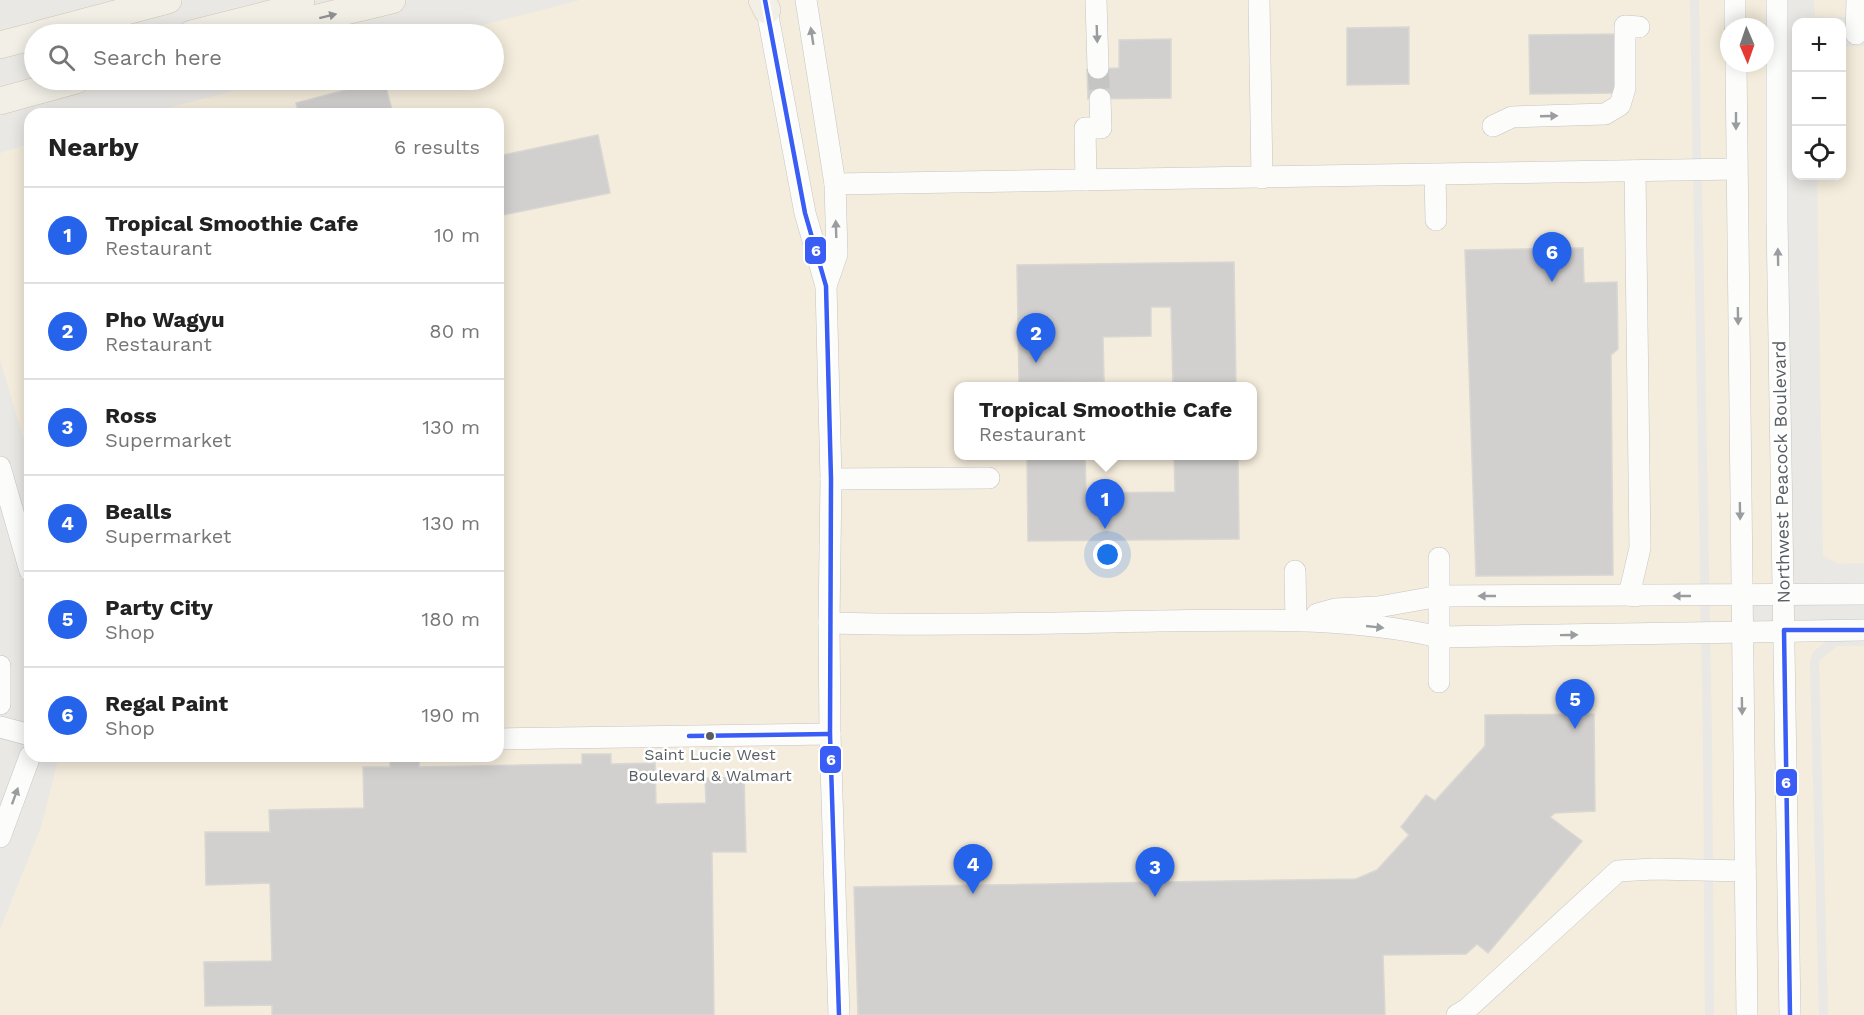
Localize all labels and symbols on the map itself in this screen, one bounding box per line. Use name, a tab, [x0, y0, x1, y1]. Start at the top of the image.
one-way arrow	[319, 10, 337, 20]
north arrow	[1720, 18, 1774, 72]
one-way arrow	[1093, 25, 1102, 44]
one-way arrow	[807, 26, 816, 45]
one-way arrow	[1540, 111, 1559, 121]
one-way arrow	[1731, 112, 1741, 131]
one-way arrow	[831, 220, 841, 239]
pin: 6	[1532, 232, 1572, 282]
line badge: 6	[804, 236, 827, 265]
text: 6	[811, 241, 821, 260]
one-way arrow	[1773, 247, 1783, 266]
one-way arrow	[1733, 307, 1743, 326]
pin: 2	[1016, 314, 1056, 363]
street label: Northwest Peacock Boulevard	[1768, 340, 1794, 604]
pin: 1	[1086, 480, 1124, 529]
one-way arrow	[1735, 502, 1744, 521]
your location	[1093, 540, 1122, 569]
one-way arrow	[1478, 591, 1497, 601]
one-way arrow	[1673, 591, 1692, 601]
one-way arrow	[1366, 622, 1385, 632]
one-way arrow	[1560, 630, 1579, 639]
pin: 5	[1556, 680, 1594, 729]
one-way arrow	[1738, 697, 1747, 716]
marker: Saint Lucie West Boulevard & Walmart	[704, 730, 716, 742]
place label: Saint Lucie West Boulevard & Walmart	[628, 745, 792, 785]
line badge: 6	[819, 745, 842, 774]
text: 6	[826, 750, 836, 769]
line badge: 6	[1775, 768, 1798, 797]
text: 6	[1781, 773, 1791, 792]
one-way arrow	[11, 787, 20, 805]
pin: 4	[954, 844, 992, 894]
pin: 3	[1136, 848, 1174, 897]

